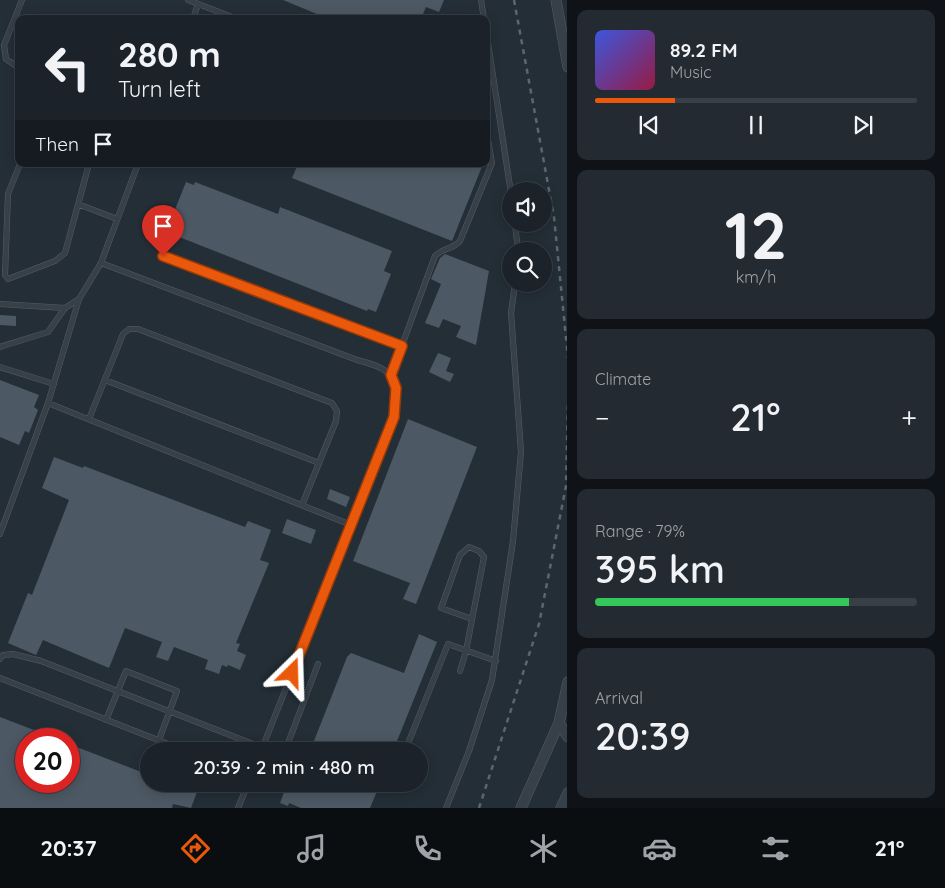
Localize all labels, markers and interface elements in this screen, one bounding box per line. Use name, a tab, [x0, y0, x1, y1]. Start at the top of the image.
text: 280 m	[118, 32, 221, 76]
icon: left	[35, 35, 100, 100]
text: 89.2 FM	[670, 38, 738, 62]
text: Music	[670, 62, 712, 82]
text: Turn left	[118, 75, 201, 103]
icon: previous	[635, 111, 663, 139]
icon: pause	[742, 111, 770, 139]
icon: next	[849, 111, 877, 139]
icon: arrive	[89, 130, 117, 158]
text: Then	[35, 132, 79, 156]
map controls	[502, 182, 552, 292]
button: sound	[502, 182, 552, 232]
text: 12	[725, 194, 787, 275]
pin	[142, 205, 184, 256]
icon: arrive	[149, 212, 177, 240]
button: search	[502, 242, 552, 292]
text: km/h	[736, 267, 776, 287]
text: Climate	[595, 369, 651, 389]
text: 21°	[730, 393, 780, 441]
text: −	[595, 400, 610, 435]
text: +	[901, 400, 917, 435]
text: Range · 79%	[595, 521, 685, 541]
text: 395 km	[595, 545, 725, 593]
position arrow	[265, 646, 317, 698]
text: Arrival	[595, 688, 643, 708]
text: 20:39	[595, 712, 691, 760]
speed limit sign: 20	[15, 728, 80, 793]
text: 20:39 · 2 min · 480 m	[193, 755, 375, 779]
icon: directions	[178, 831, 213, 866]
icon: music	[294, 831, 329, 866]
icon: phone	[410, 831, 445, 866]
icon: climate	[526, 831, 561, 866]
icon: car	[642, 831, 677, 866]
icon: filters	[758, 831, 793, 866]
text: 20:37	[41, 834, 97, 862]
text: 21°	[875, 834, 904, 862]

